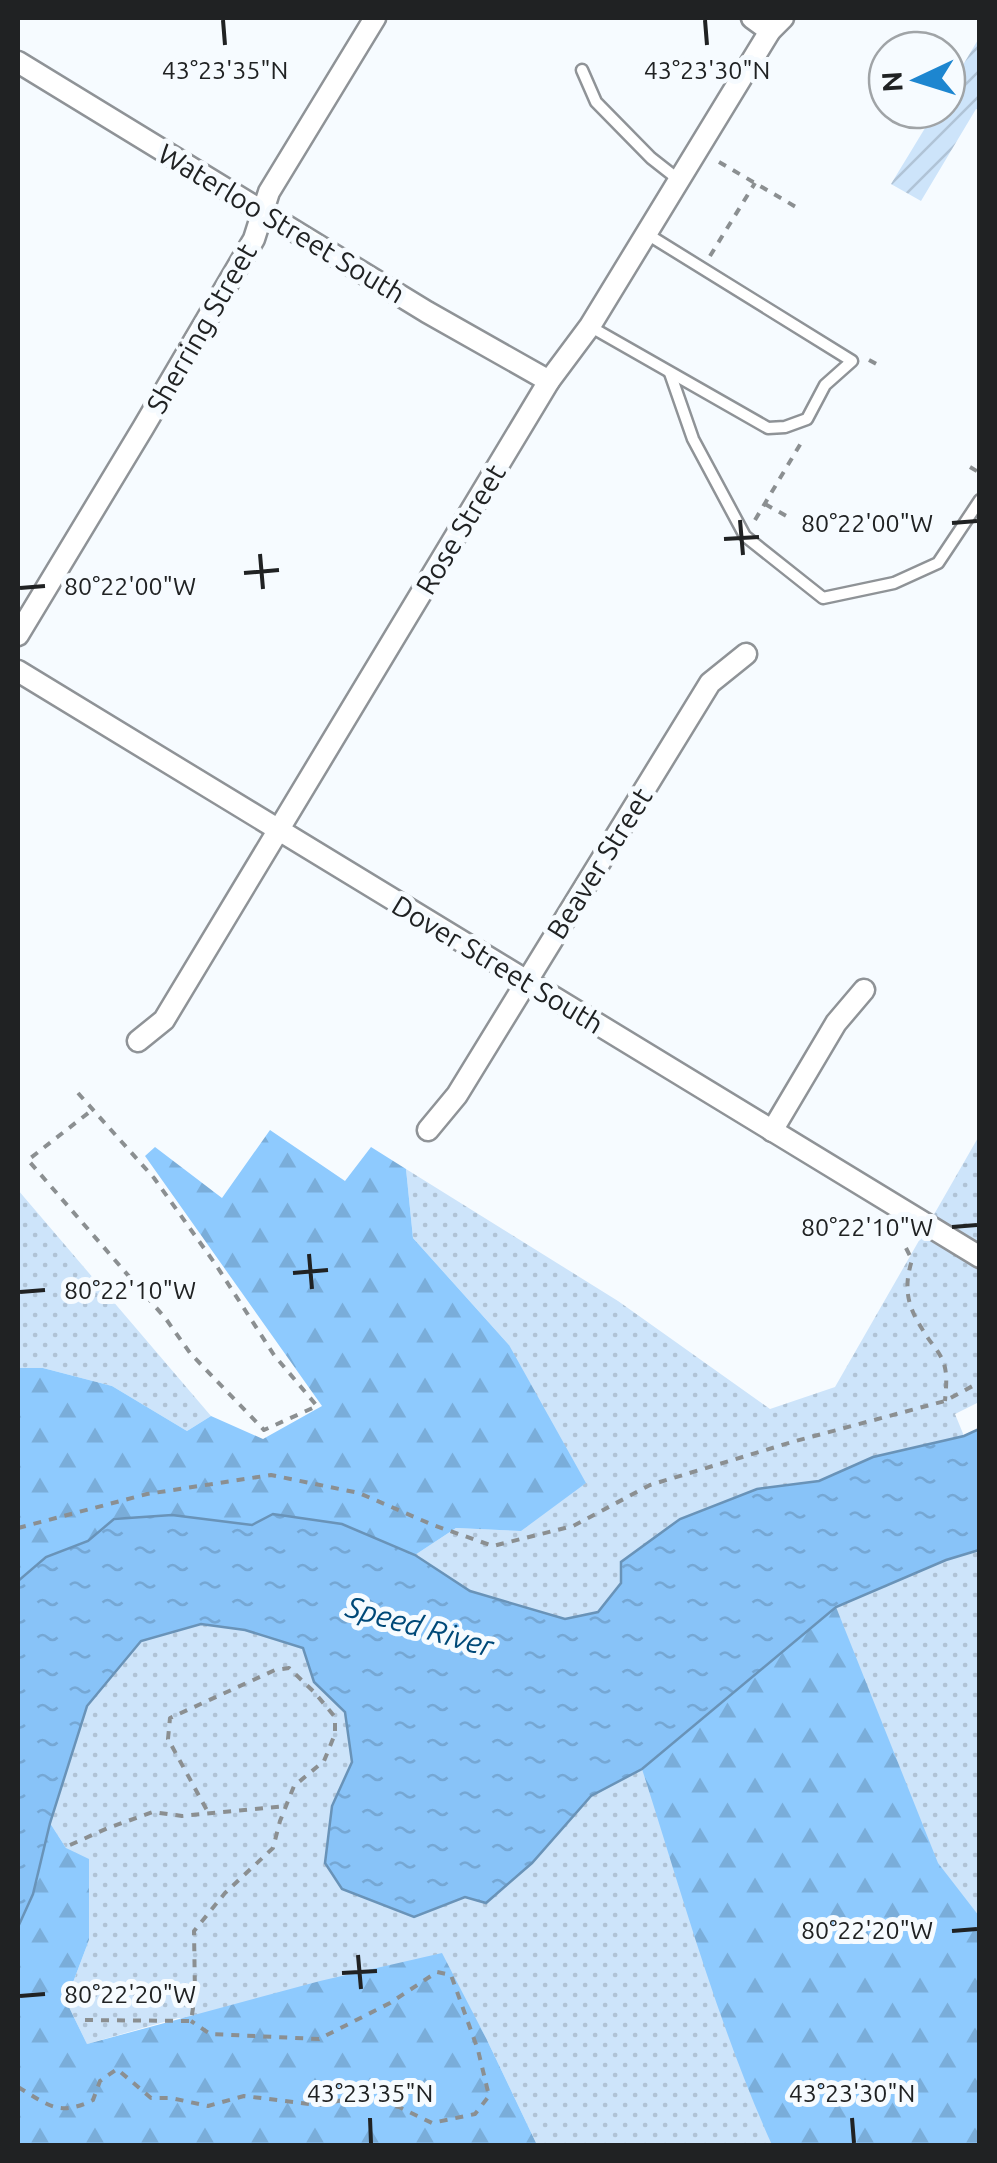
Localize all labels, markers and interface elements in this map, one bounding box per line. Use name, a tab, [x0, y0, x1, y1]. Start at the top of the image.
north arrow	[867, 30, 967, 130]
text: 43°23'35"N	[162, 56, 288, 84]
text: 43°23'30"N	[644, 56, 770, 84]
text: N	[875, 70, 908, 93]
street label: Waterloo Street South	[153, 137, 411, 309]
street label: Sherring Street	[140, 238, 262, 418]
street label: Rose Street	[409, 458, 511, 600]
text: 80°22'00"W	[801, 509, 933, 537]
text: 80°22'00"W	[64, 572, 196, 600]
street label: Beaver Street	[540, 782, 658, 944]
street label: Dover Street South	[387, 889, 609, 1039]
text: 80°22'10"W	[801, 1213, 933, 1241]
text: 80°22'10"W	[64, 1276, 196, 1304]
water label: Speed River	[341, 1588, 499, 1664]
text: 80°22'20"W	[801, 1916, 933, 1944]
text: 80°22'20"W	[64, 1980, 196, 2008]
text: 43°23'35"N	[307, 2079, 433, 2107]
text: 43°23'30"N	[789, 2079, 915, 2107]

